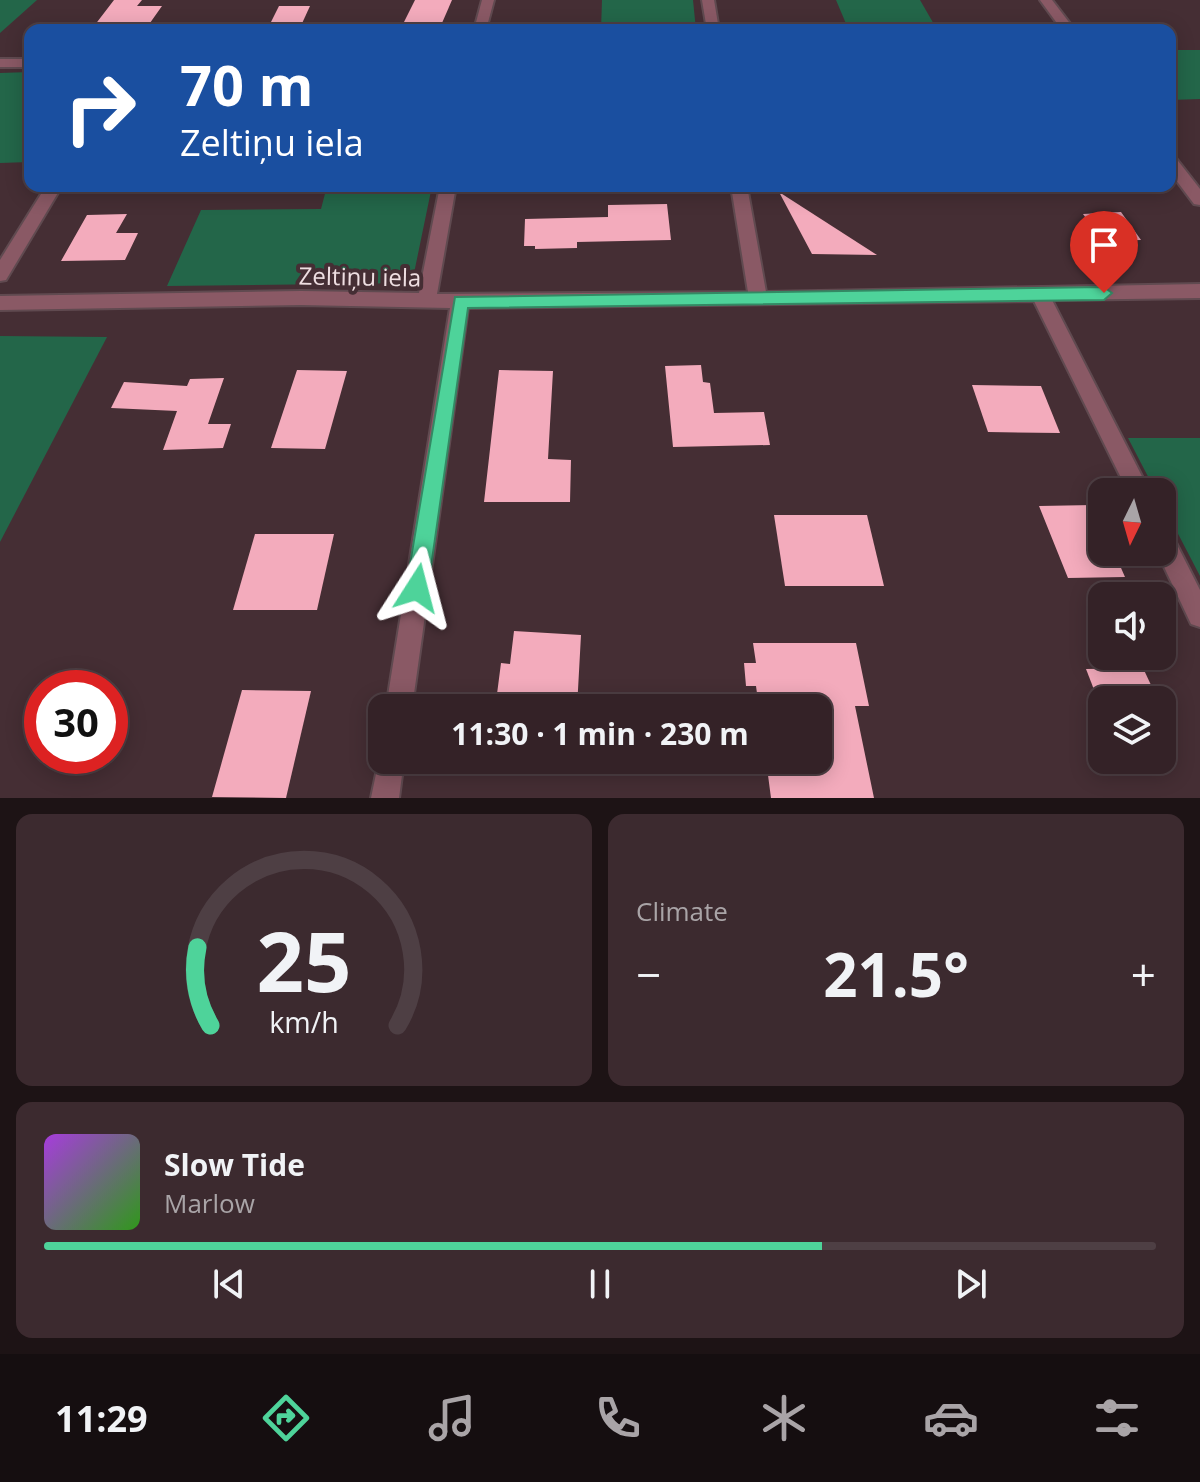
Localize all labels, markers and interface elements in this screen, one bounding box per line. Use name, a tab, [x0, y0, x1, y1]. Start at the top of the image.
text: 70 m	[180, 46, 314, 122]
icon: right	[48, 56, 152, 160]
text: Zeltiņu iela	[180, 118, 364, 167]
pin	[1070, 211, 1138, 293]
icon: arrive	[1082, 223, 1126, 267]
street label: Zeltiņu iela	[298, 258, 422, 294]
north arrow	[1088, 478, 1176, 566]
map controls	[1088, 478, 1176, 774]
position arrow	[375, 546, 459, 630]
button: sound	[1088, 582, 1176, 670]
speed limit sign: 30	[24, 670, 128, 774]
button: layers	[1088, 686, 1176, 774]
text: 11:30 · 1 min · 230 m	[451, 713, 749, 754]
text: Climate	[636, 893, 728, 929]
text: 25	[256, 903, 352, 1016]
text: 21.5°	[823, 933, 969, 1015]
text: −	[636, 944, 661, 1004]
text: +	[1131, 944, 1156, 1004]
text: km/h	[269, 1002, 339, 1041]
text: Slow Tide	[164, 1144, 305, 1185]
text: Marlow	[164, 1185, 255, 1221]
icon: previous	[207, 1262, 251, 1306]
icon: pause	[578, 1262, 622, 1306]
icon: next	[949, 1262, 993, 1306]
icon: directions	[258, 1390, 314, 1446]
icon: music	[424, 1390, 480, 1446]
icon: phone	[590, 1390, 646, 1446]
icon: climate	[756, 1390, 812, 1446]
icon: car	[923, 1390, 979, 1446]
icon: filters	[1089, 1390, 1145, 1446]
text: 11:29	[55, 1394, 148, 1443]

